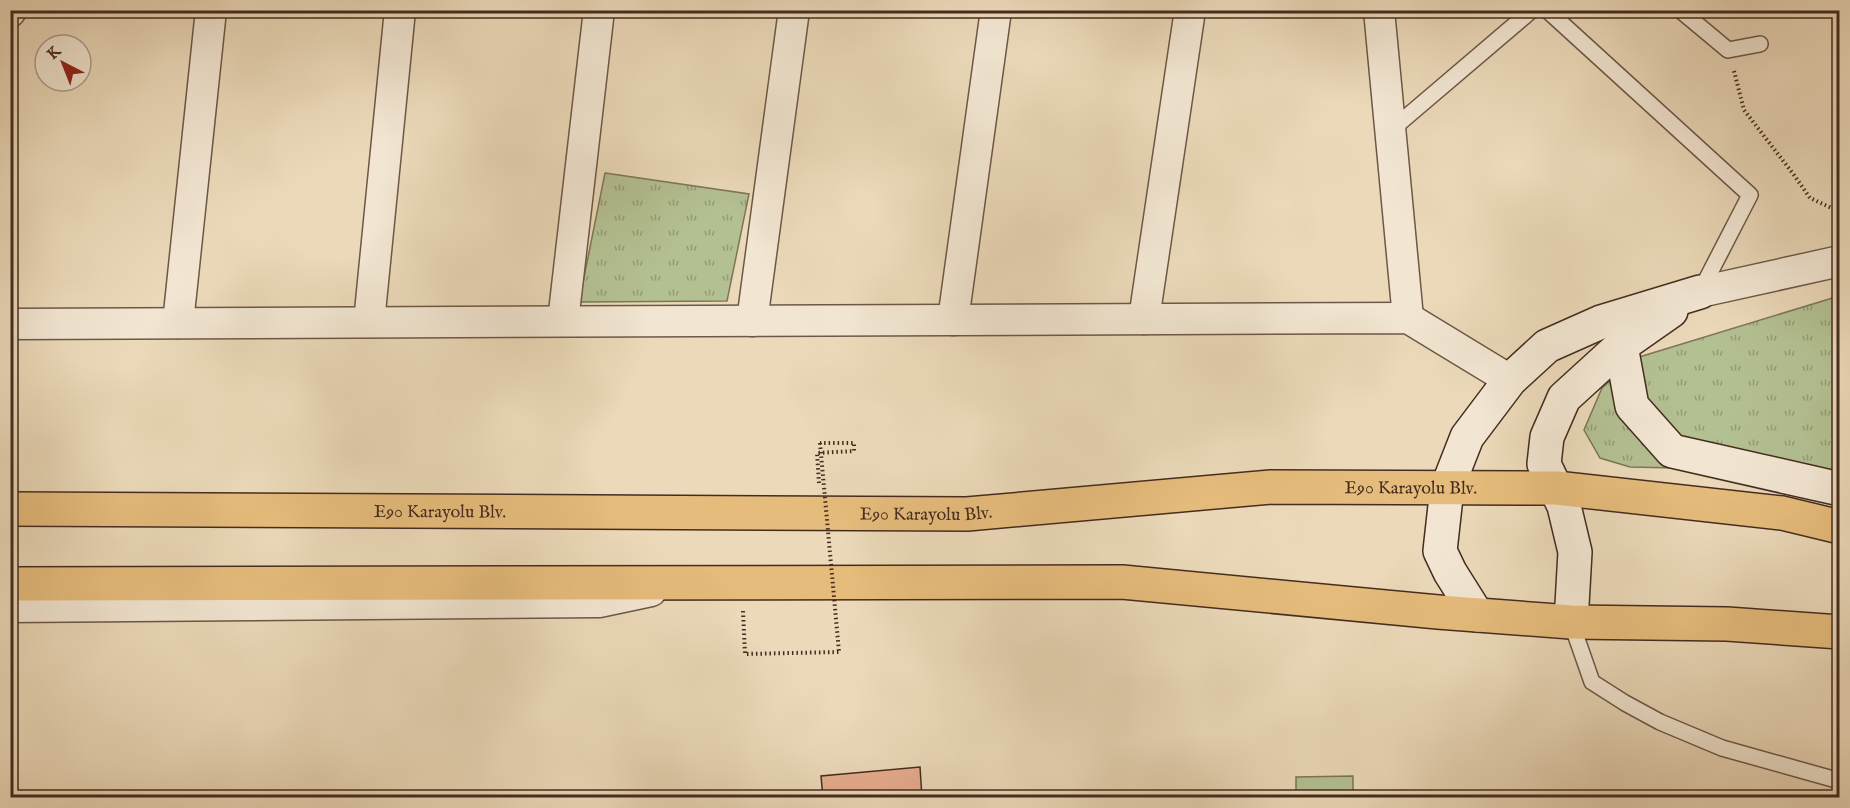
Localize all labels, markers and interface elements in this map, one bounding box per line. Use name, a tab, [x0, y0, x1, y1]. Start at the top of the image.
north arrow	[33, 33, 93, 93]
text: K	[43, 41, 66, 65]
street label: E90 Karayolu Blv.	[1345, 477, 1477, 501]
street label: E90 Karayolu Blv.	[374, 501, 506, 525]
street label: E90 Karayolu Blv.	[860, 502, 993, 527]

